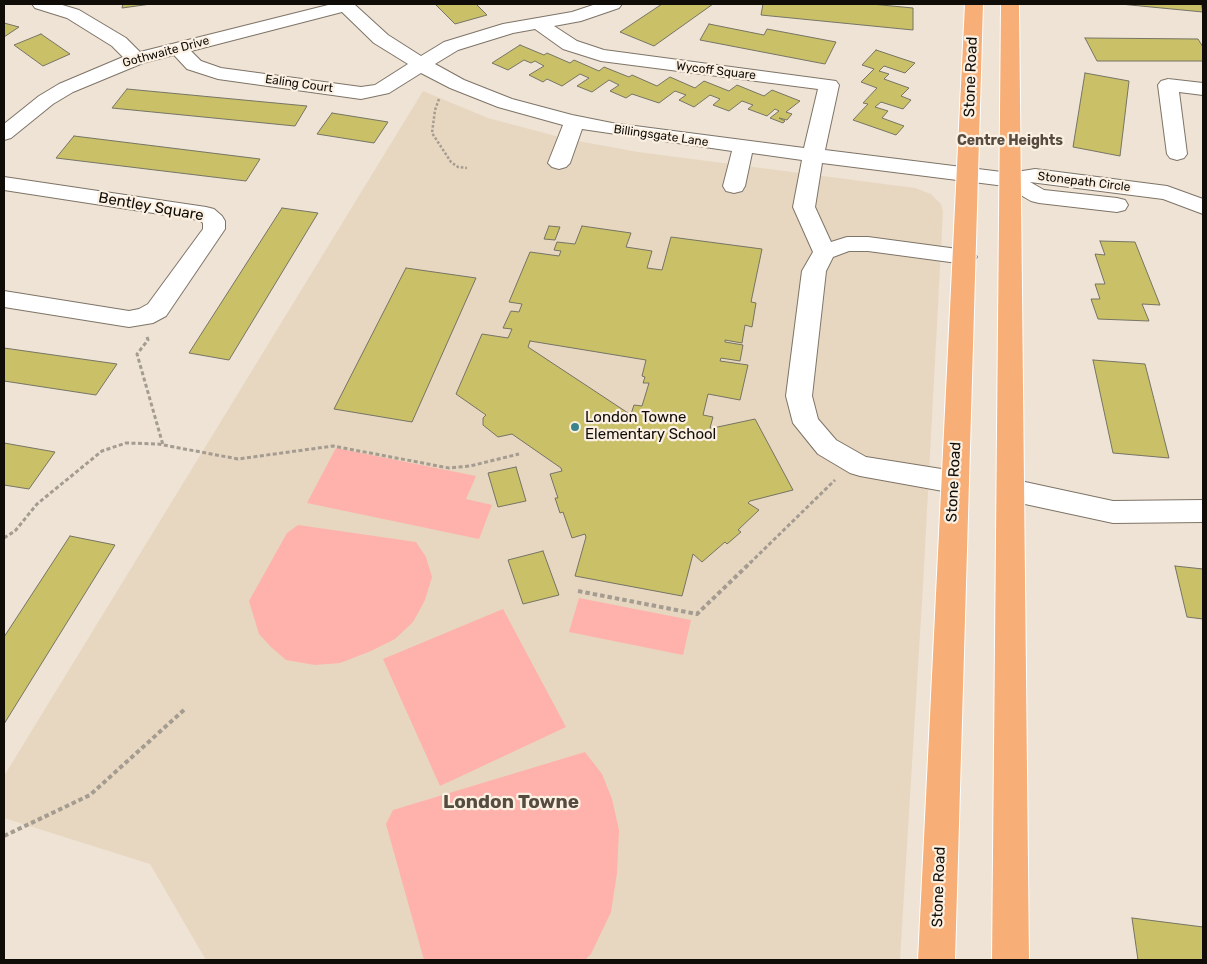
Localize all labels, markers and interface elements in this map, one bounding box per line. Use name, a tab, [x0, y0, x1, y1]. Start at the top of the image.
street label: Gothwaite Drive	[121, 34, 211, 70]
street label: Stone Road	[961, 36, 981, 118]
street label: Wycoff Square	[675, 59, 757, 83]
street label: Ealing Court	[264, 72, 334, 96]
street label: Billingsgate Lane	[613, 122, 709, 150]
district label: Centre Heights	[957, 133, 1063, 149]
street label: Stonepath Circle	[1037, 169, 1131, 195]
street label: Bentley Square	[97, 189, 205, 225]
place label: London Towne Elementary School	[585, 409, 716, 444]
marker: London Towne Elementary School	[569, 421, 581, 433]
street label: Stone Road	[943, 441, 965, 523]
district label: London Towne	[443, 792, 579, 814]
street label: Stone Road	[929, 846, 949, 928]

